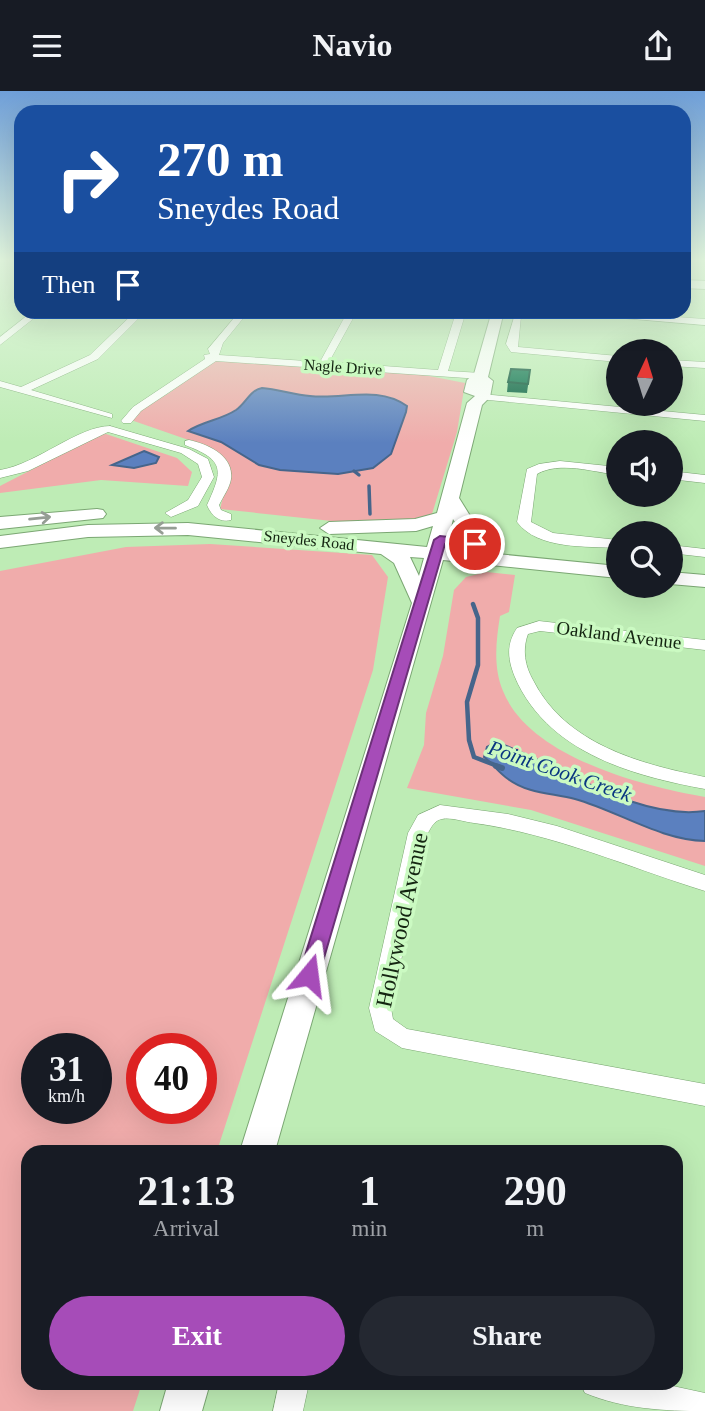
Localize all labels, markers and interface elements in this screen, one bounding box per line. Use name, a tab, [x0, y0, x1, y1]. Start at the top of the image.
icon: menu	[28, 27, 66, 65]
text: Navio	[313, 27, 393, 63]
icon: share	[639, 27, 677, 65]
text: 270 m	[157, 132, 284, 187]
icon: right	[42, 133, 133, 224]
text: Sneydes Road	[157, 190, 339, 226]
icon: arrive	[109, 266, 147, 304]
text: Then	[42, 270, 95, 299]
north arrow	[606, 339, 682, 417]
map controls	[606, 339, 683, 598]
street label: Nagle Drive	[303, 356, 383, 379]
button: sound	[606, 430, 683, 507]
one-way arrow	[28, 511, 51, 524]
pin	[445, 514, 505, 574]
button: search	[606, 521, 683, 598]
one-way arrow	[154, 522, 177, 535]
icon: arrive	[456, 525, 494, 563]
street label: Sneydes Road	[263, 527, 355, 554]
street label: Oakland Avenue	[555, 617, 683, 653]
water label: Point Cook Creek	[484, 735, 635, 807]
street label: Hollywood Avenue	[371, 830, 433, 1010]
position arrow	[272, 938, 346, 1012]
speed limit sign: 40	[126, 1033, 217, 1124]
text: 31	[49, 1050, 84, 1089]
text: km/h	[48, 1086, 85, 1106]
text: 21:13	[137, 1168, 235, 1214]
text: 1	[359, 1168, 380, 1214]
text: 290	[504, 1168, 567, 1214]
text: Arrival	[153, 1216, 220, 1241]
text: min	[352, 1216, 387, 1241]
text: m	[526, 1216, 544, 1241]
button: Exit	[49, 1296, 345, 1376]
button: Share	[359, 1296, 655, 1376]

